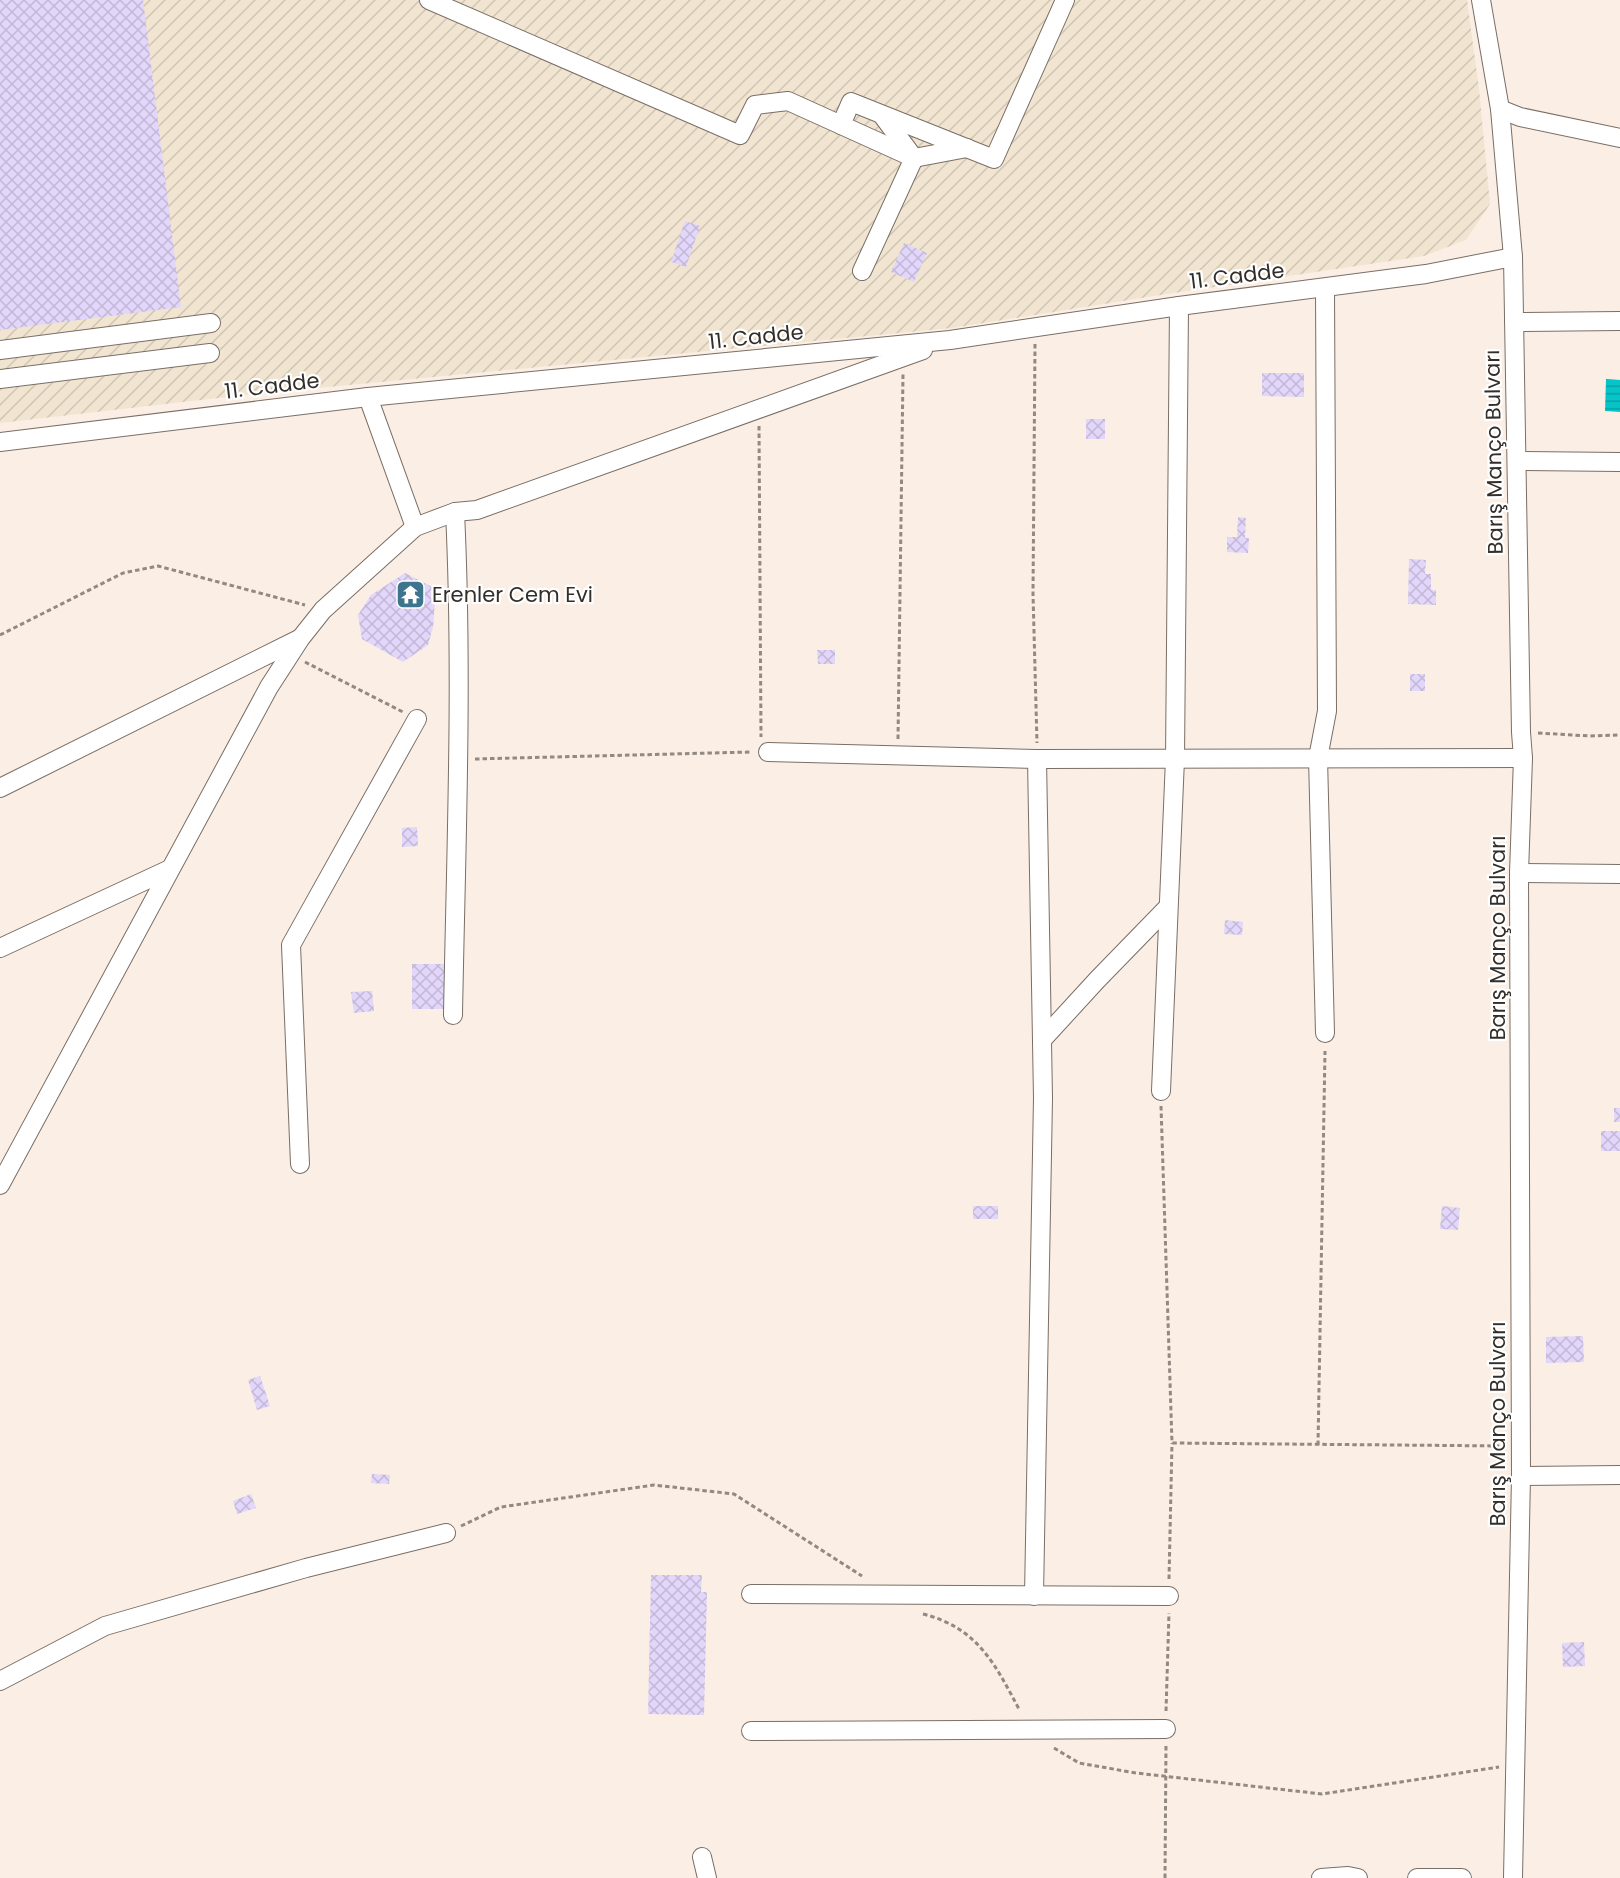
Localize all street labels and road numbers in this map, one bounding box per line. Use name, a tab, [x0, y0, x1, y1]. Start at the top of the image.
street label: 11. Cadde	[1188, 255, 1286, 296]
street label: 11. Cadde	[707, 317, 805, 356]
street label: Barış Manço Bulvarı	[1477, 349, 1510, 555]
street label: 11. Cadde	[223, 365, 321, 406]
street label: Barış Manço Bulvarı	[1483, 836, 1512, 1040]
street label: Barış Manço Bulvarı	[1483, 1322, 1512, 1526]

